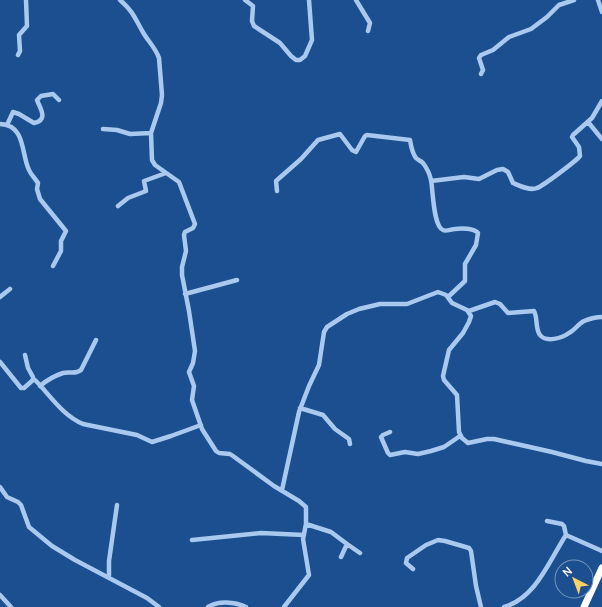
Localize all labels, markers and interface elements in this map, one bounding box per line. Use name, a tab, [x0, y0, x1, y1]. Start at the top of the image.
north arrow	[554, 559, 594, 599]
text: N	[559, 563, 575, 579]

